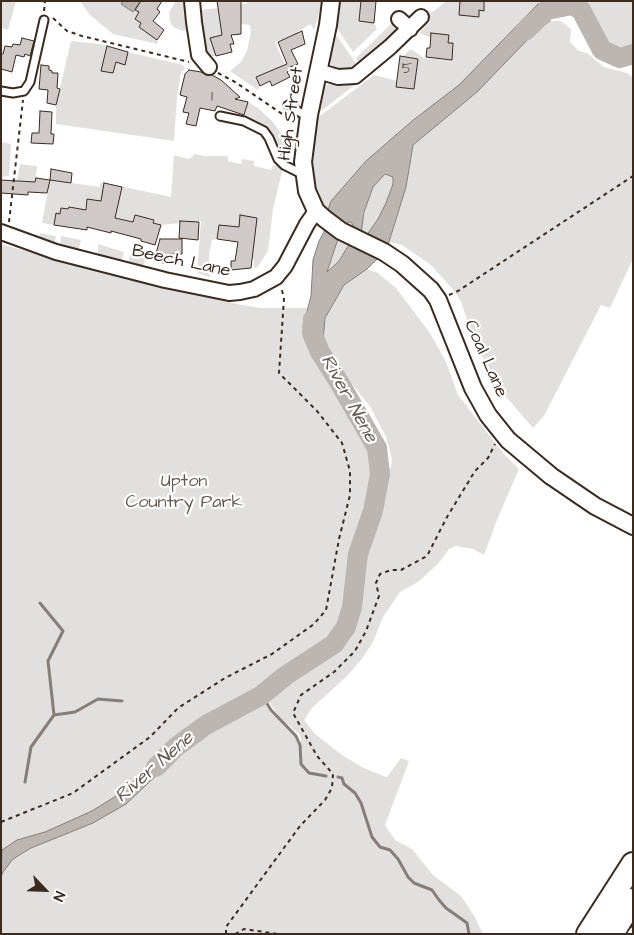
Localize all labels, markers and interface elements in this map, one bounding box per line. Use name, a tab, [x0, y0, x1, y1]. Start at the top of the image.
house number: 5	[402, 61, 412, 79]
street label: High Street	[275, 66, 309, 162]
house number: 1	[211, 89, 213, 107]
street label: Beech Lane	[130, 241, 232, 283]
street label: Coal Lane	[458, 317, 512, 401]
water label: River Nene	[315, 351, 381, 447]
park label: Upton Country Park	[126, 471, 242, 514]
water label: River Nene	[111, 728, 199, 808]
north arrow	[20, 865, 70, 915]
text: N	[48, 888, 70, 904]

